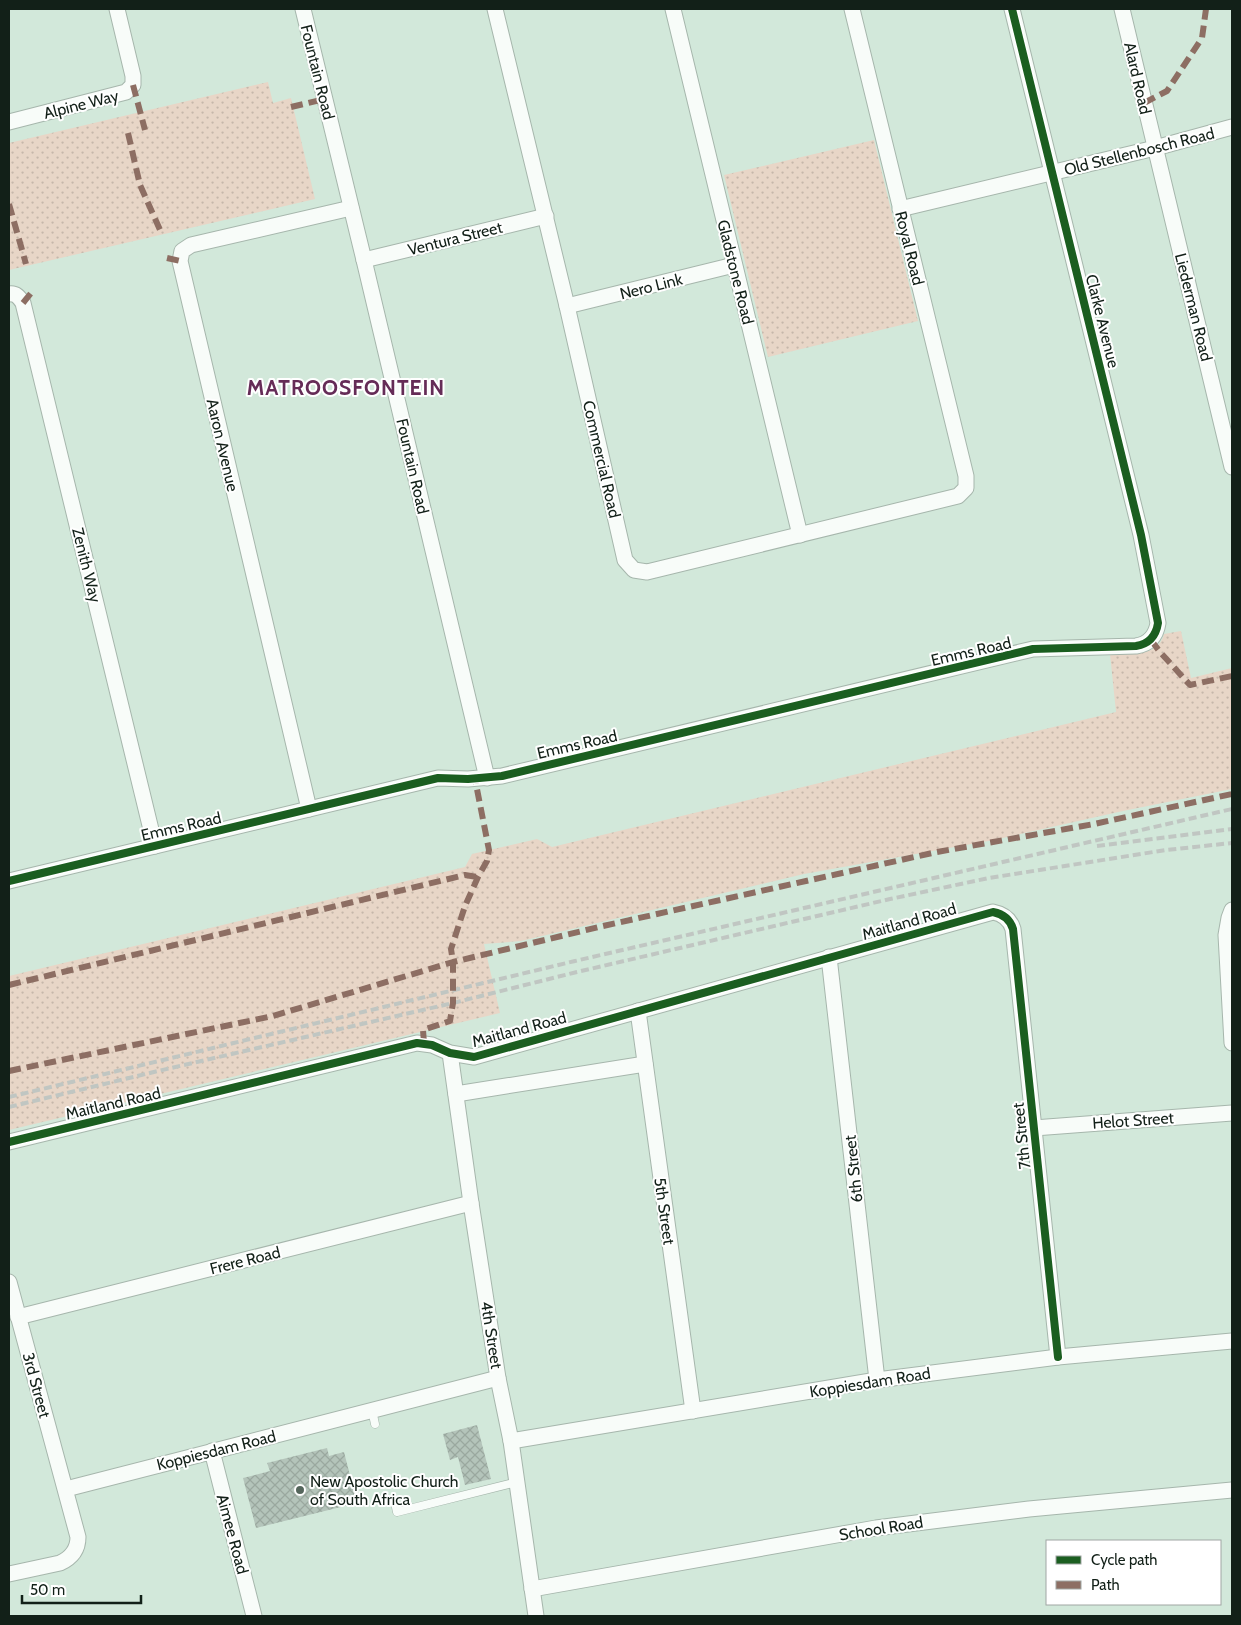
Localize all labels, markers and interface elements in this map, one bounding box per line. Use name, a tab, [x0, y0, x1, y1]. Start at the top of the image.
street label: Fountain Road	[297, 23, 339, 122]
street label: Alard Road	[1120, 40, 1155, 116]
street label: Alpine Way	[42, 86, 121, 123]
street label: Old Stellenbosch Road	[1062, 124, 1216, 179]
street label: Royal Road	[891, 209, 928, 287]
street label: Ventura Street	[406, 217, 505, 259]
street label: Gladstone Road	[713, 218, 758, 326]
street label: Liederman Road	[1171, 251, 1216, 363]
street label: Nero Link	[618, 269, 685, 303]
street label: Clarke Avenue	[1082, 272, 1123, 370]
district label: MATROOSFONTEIN	[247, 375, 445, 400]
street label: Aaron Avenue	[203, 397, 242, 493]
street label: Commercial Road	[579, 399, 624, 520]
street label: Fountain Road	[392, 417, 433, 516]
street label: Zenith Way	[68, 526, 105, 605]
street label: Emms Road	[929, 633, 1013, 670]
street label: Emms Road	[535, 726, 619, 763]
street label: Emms Road	[139, 808, 223, 845]
street label: Maitland Road	[860, 899, 958, 944]
street label: Maitland Road	[470, 1008, 568, 1051]
street label: Maitland Road	[64, 1083, 162, 1124]
street label: 7th Street	[1008, 1101, 1034, 1170]
street label: Helot Street	[1092, 1108, 1175, 1133]
street label: 6th Street	[840, 1134, 866, 1204]
street label: 5th Street	[650, 1176, 679, 1246]
street label: Frere Road	[208, 1243, 282, 1278]
street label: 4th Street	[477, 1300, 506, 1371]
street label: 3rd Street	[19, 1350, 55, 1421]
street label: Koppiesdam Road	[808, 1364, 932, 1401]
street label: Koppiesdam Road	[155, 1426, 278, 1474]
place label: New Apostolic Church of South Africa	[310, 1472, 458, 1509]
marker: New Apostolic Church of South Africa	[294, 1484, 306, 1496]
street label: Aimee Road	[213, 1492, 252, 1576]
street label: School Road	[838, 1512, 925, 1545]
legend	[1046, 1540, 1221, 1605]
text: Cycle path	[1091, 1551, 1157, 1569]
scale bar	[22, 1572, 141, 1604]
text: Path	[1091, 1576, 1120, 1594]
text: 50 m	[30, 1581, 65, 1599]

